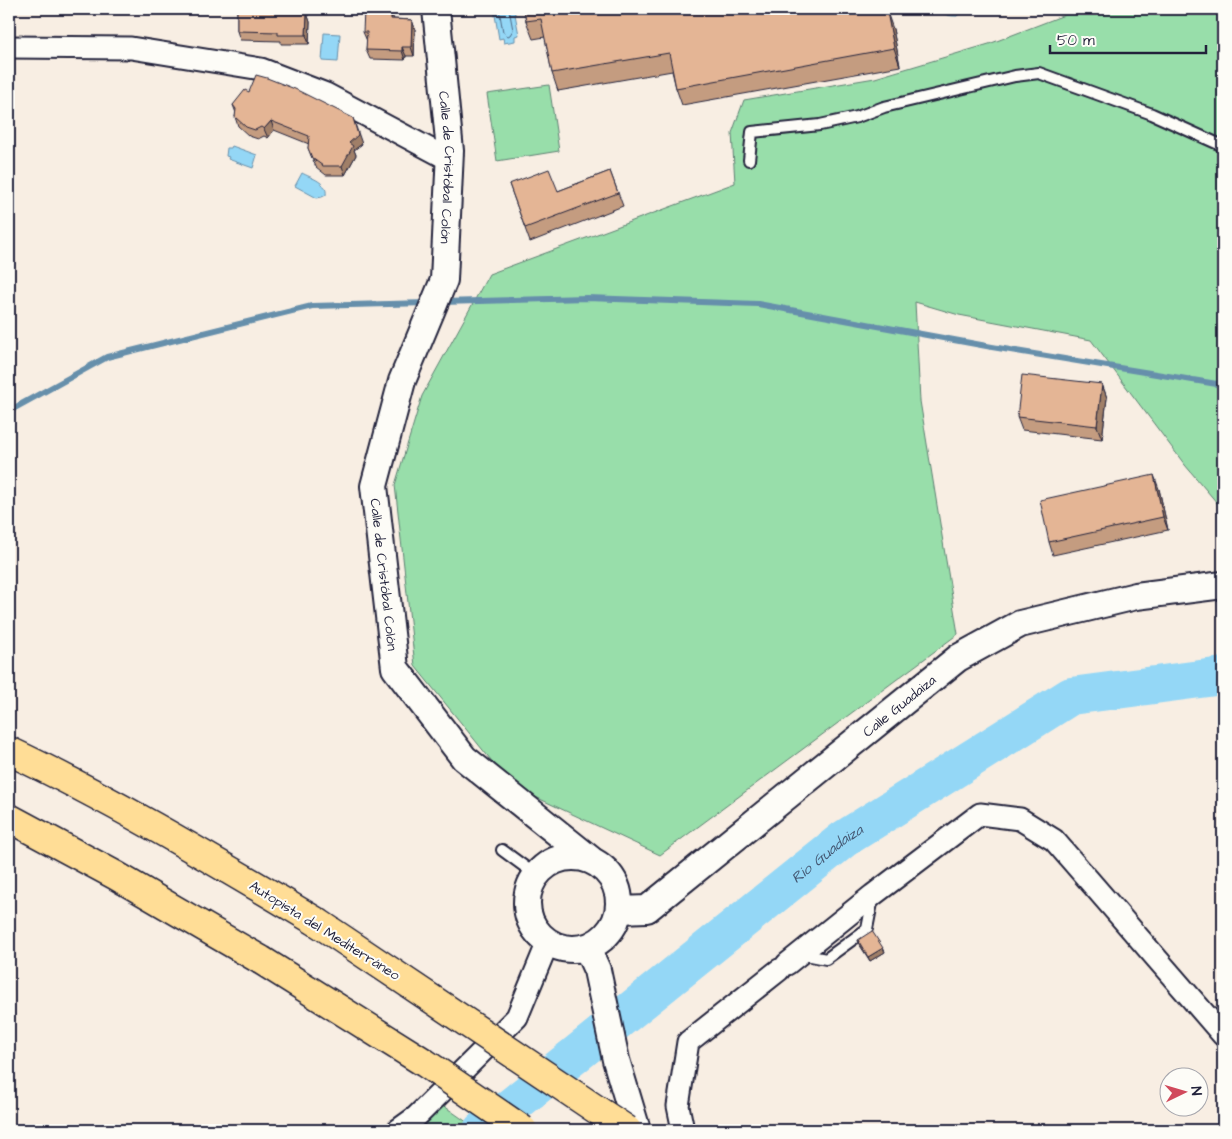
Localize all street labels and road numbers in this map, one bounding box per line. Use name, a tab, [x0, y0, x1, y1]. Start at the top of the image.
street label: Calle de Cristóbal Colón	[433, 90, 459, 244]
street label: Calle de Cristóbal Colón	[365, 497, 402, 652]
street label: Calle Guadaiza	[859, 671, 941, 742]
street label: Autopista del Mediterráneo	[245, 876, 404, 986]

